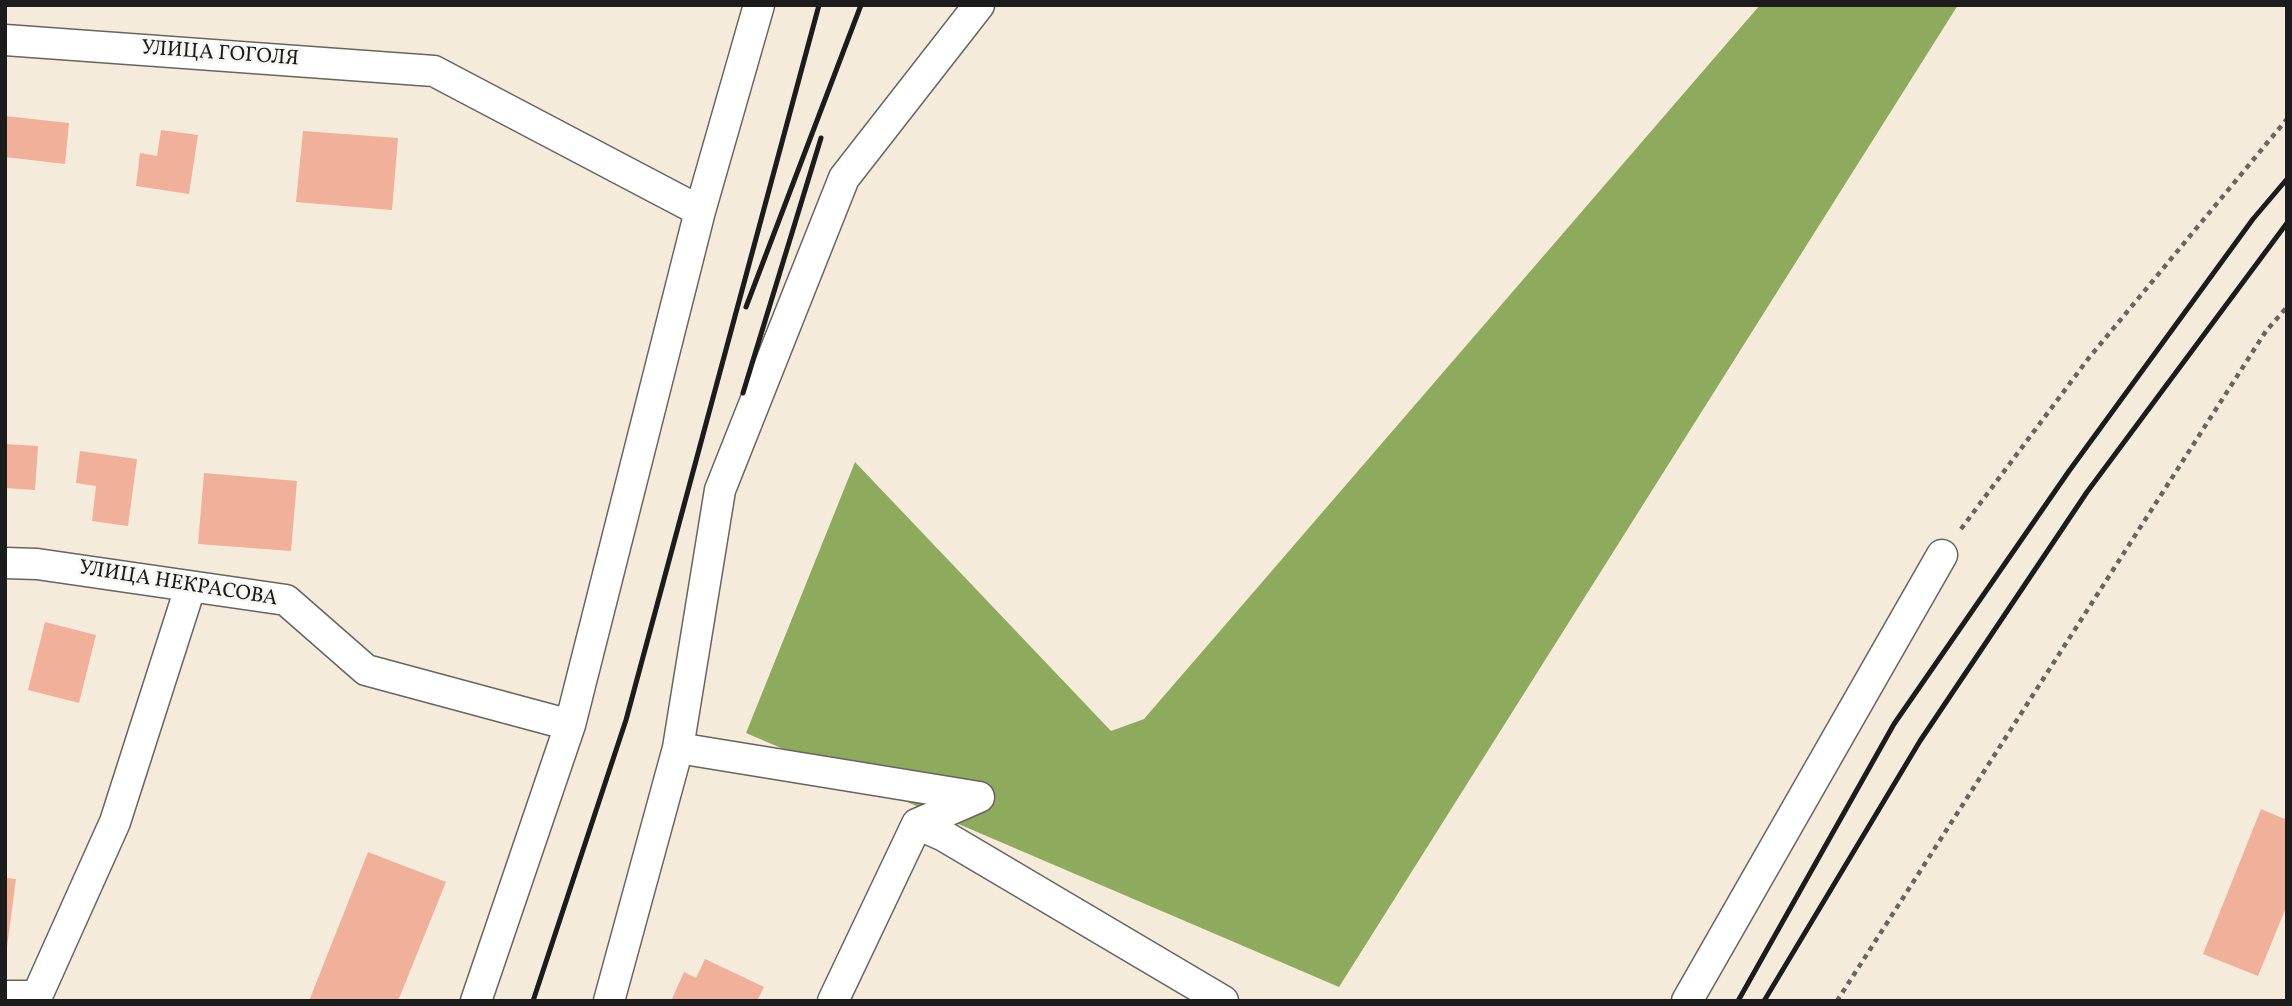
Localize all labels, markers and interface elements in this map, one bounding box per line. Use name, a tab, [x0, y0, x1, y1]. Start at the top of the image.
street label: УЛИЦА ГОГОЛЯ	[140, 37, 300, 73]
street label: УЛИЦА НЕКРАСОВА	[77, 557, 279, 613]

